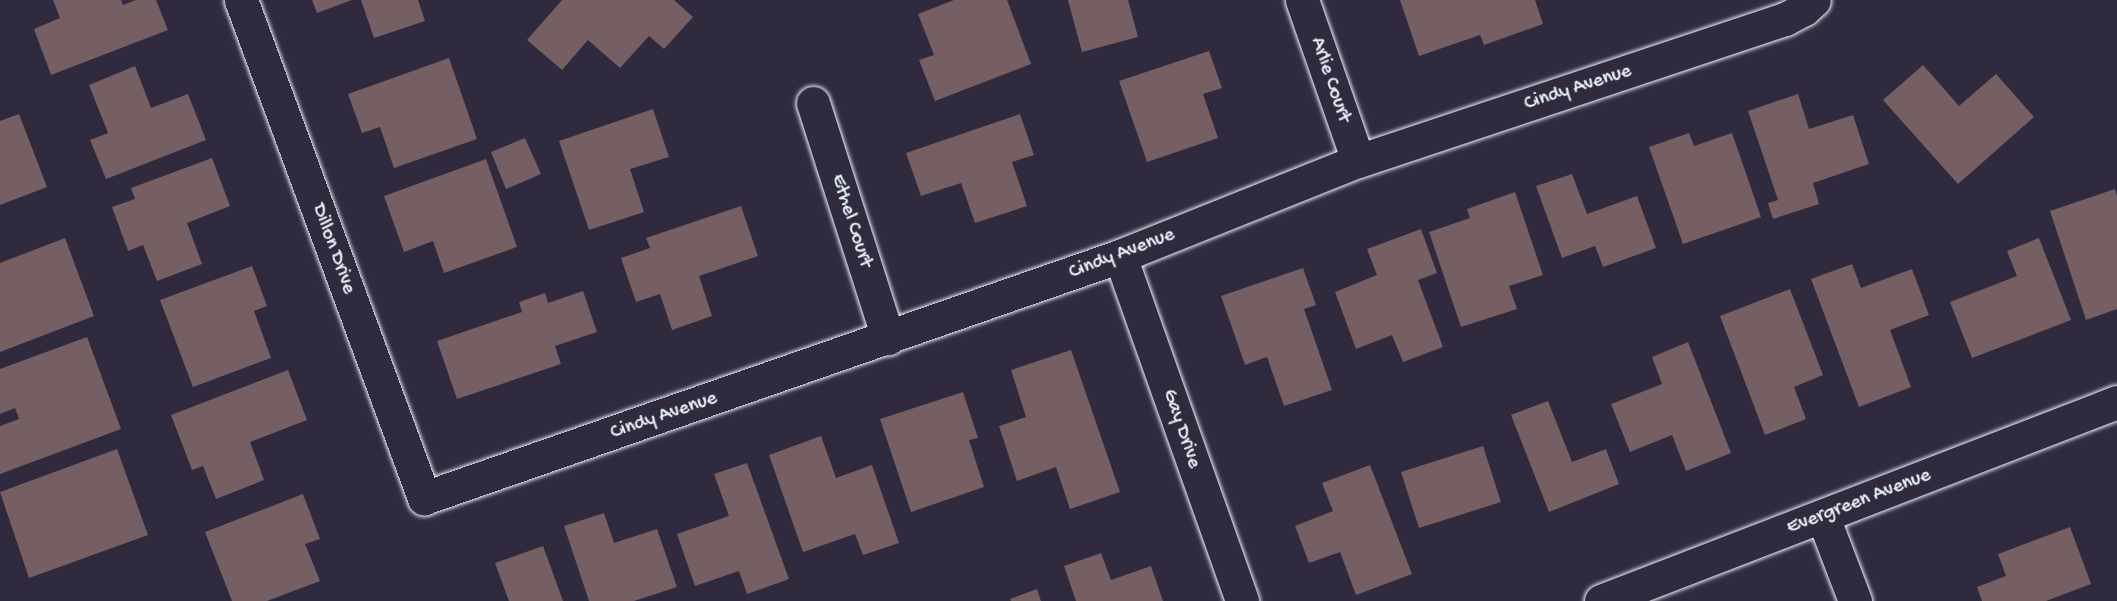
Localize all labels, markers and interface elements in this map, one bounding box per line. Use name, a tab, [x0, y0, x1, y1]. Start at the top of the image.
street label: Arlie Court	[1304, 34, 1356, 126]
street label: Cindy Avenue	[1521, 59, 1635, 117]
street label: Ethel Court	[825, 171, 877, 271]
street label: Dillon Drive	[306, 201, 360, 297]
street label: Cindy Avenue	[1066, 223, 1178, 285]
street label: Gay Drive	[1156, 386, 1206, 472]
street label: Cindy Avenue	[608, 387, 720, 445]
street label: Evergreen Avenue	[1784, 464, 1934, 540]

